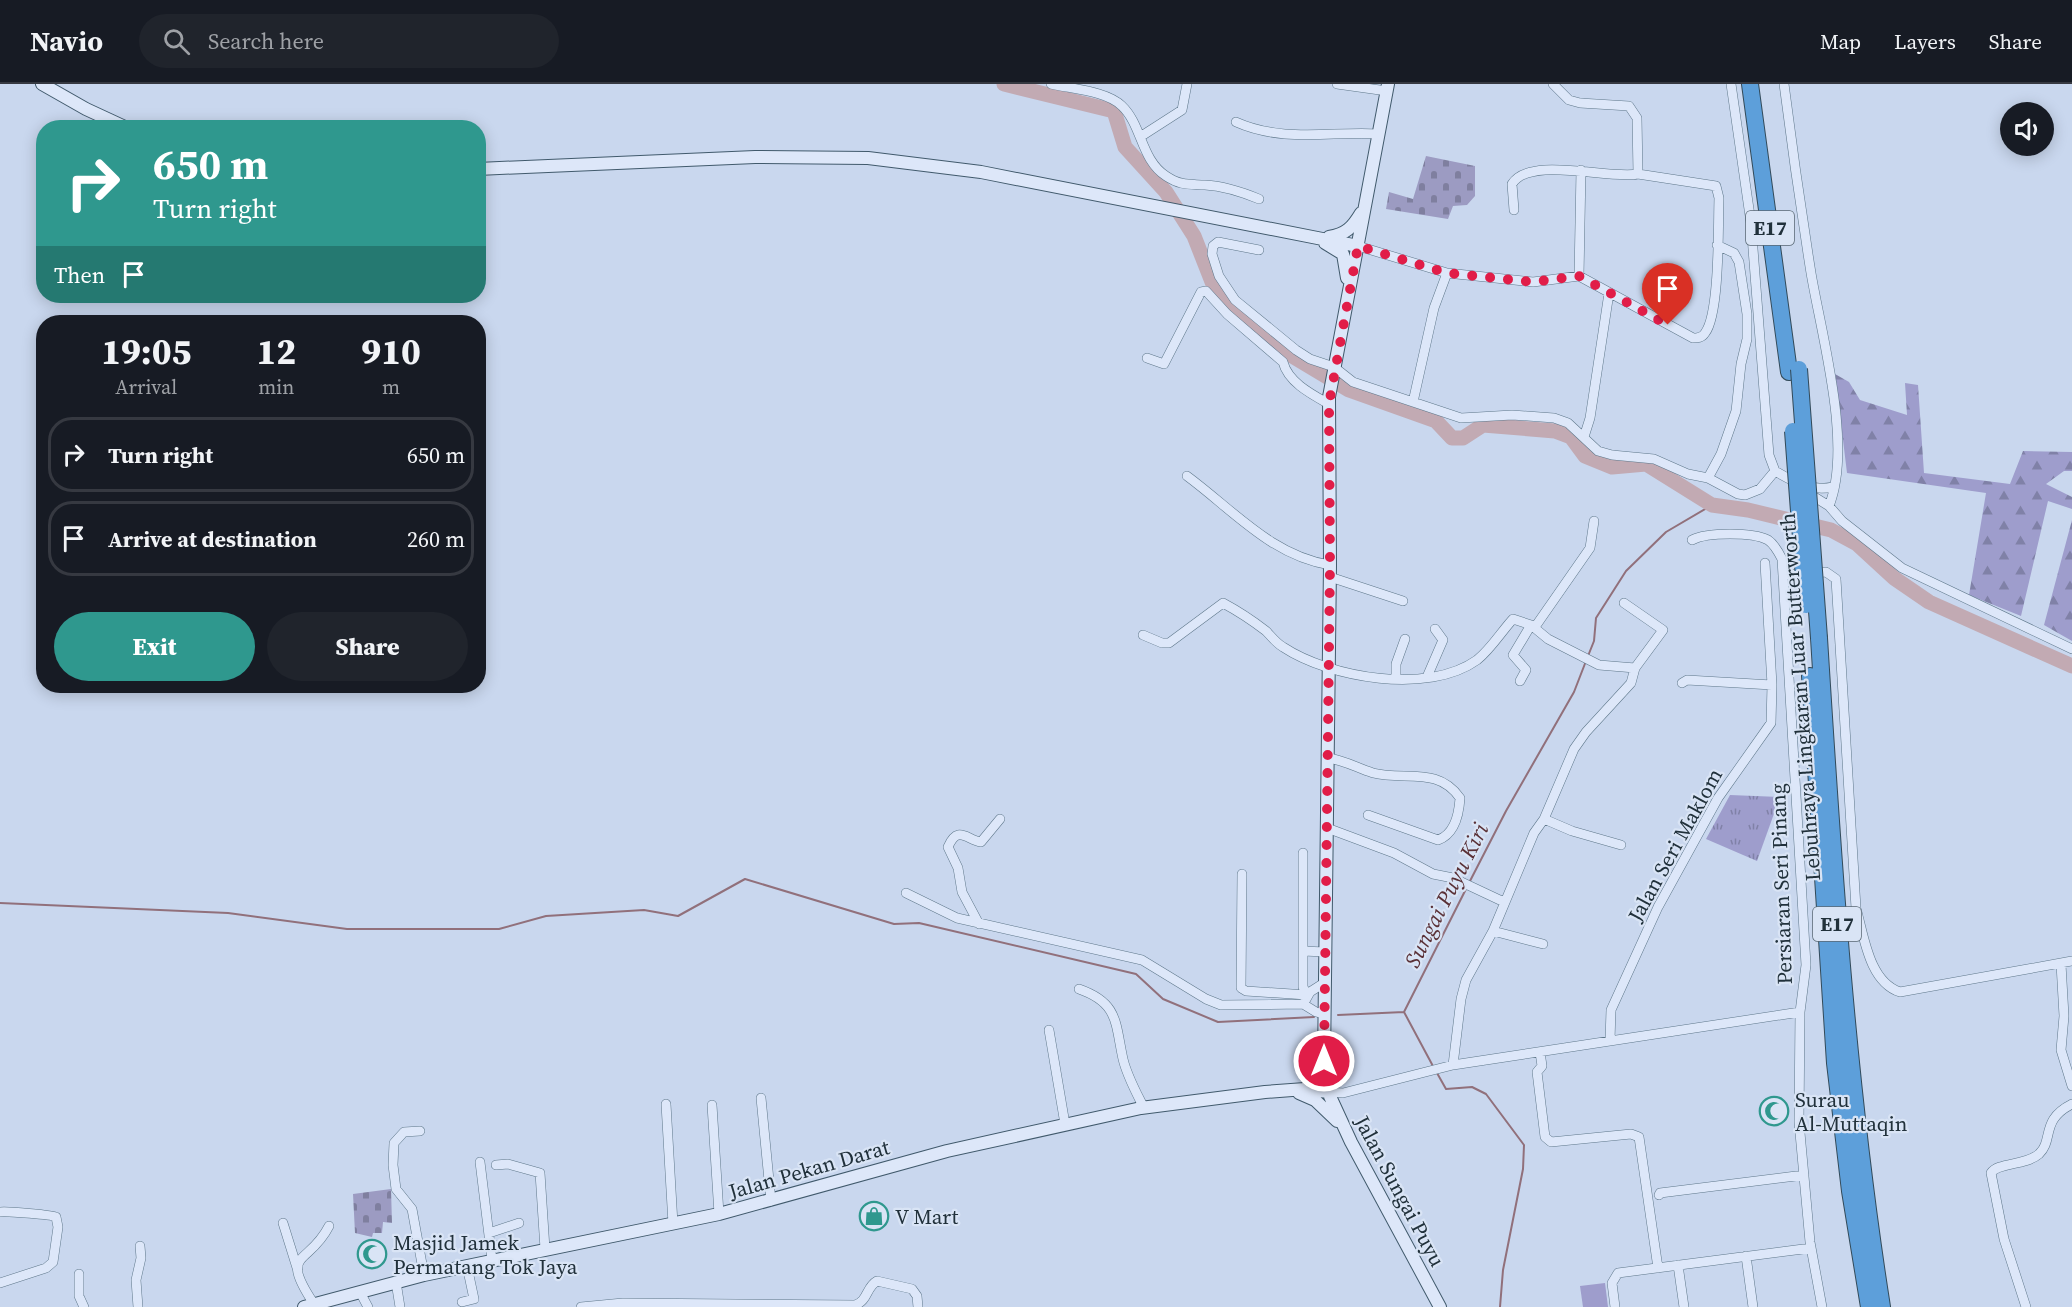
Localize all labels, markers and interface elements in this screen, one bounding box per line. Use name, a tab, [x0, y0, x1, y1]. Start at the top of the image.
search box	[139, 14, 559, 68]
text: Navio	[30, 22, 103, 60]
icon: search	[160, 25, 193, 58]
text: Search here	[208, 26, 324, 56]
text: Map	[1820, 27, 1861, 56]
text: Layers	[1894, 27, 1956, 56]
text: Share	[1989, 27, 2042, 56]
map controls	[2000, 102, 2054, 156]
button: sound	[2000, 102, 2054, 156]
text: 650 m	[153, 135, 268, 193]
icon: right	[54, 144, 132, 222]
text: Turn right	[153, 190, 277, 227]
road number: E17	[1746, 211, 1794, 245]
icon: arrive	[117, 258, 150, 291]
text: Then	[54, 260, 105, 290]
pin	[1642, 263, 1693, 325]
icon: arrive	[1651, 272, 1684, 305]
text: 19:05	[101, 327, 191, 376]
text: 12	[256, 327, 296, 376]
text: 910	[361, 327, 421, 376]
text: Arrival	[115, 373, 177, 401]
text: min	[258, 373, 294, 401]
text: m	[382, 373, 400, 401]
icon: right	[57, 438, 90, 471]
text: Turn right	[108, 440, 213, 470]
text: 650 m	[407, 440, 465, 470]
street label: Lebuhraya Lingkaran Luar Butterworth	[1773, 512, 1827, 882]
icon: arrive	[57, 522, 90, 555]
text: Arrive at destination	[108, 524, 317, 554]
text: 260 m	[407, 524, 465, 554]
button: Exit	[54, 612, 255, 681]
button: Share	[267, 612, 468, 681]
street label: Jalan Seri Maklom	[1620, 763, 1729, 928]
street label: Persiaran Seri Pinang	[1763, 783, 1799, 985]
water label: Sungai Puyu Kiri	[1397, 817, 1495, 972]
road number: E17	[1813, 907, 1861, 941]
position arrow	[1292, 1029, 1356, 1093]
place label: Surau Al-Muttaqin	[1795, 1085, 1908, 1138]
mosque icon: Surau Al-Muttaqin	[1758, 1095, 1790, 1127]
street label: Jalan Sungai Puyu	[1347, 1109, 1452, 1272]
street label: Jalan Pekan Darat	[724, 1132, 893, 1206]
shop icon: V Mart	[858, 1200, 890, 1232]
place label: V Mart	[895, 1202, 959, 1231]
place label: Masjid Jamek Permatang Tok Jaya	[393, 1228, 578, 1281]
mosque icon: Masjid Jamek Permatang Tok Jaya	[356, 1238, 388, 1270]

